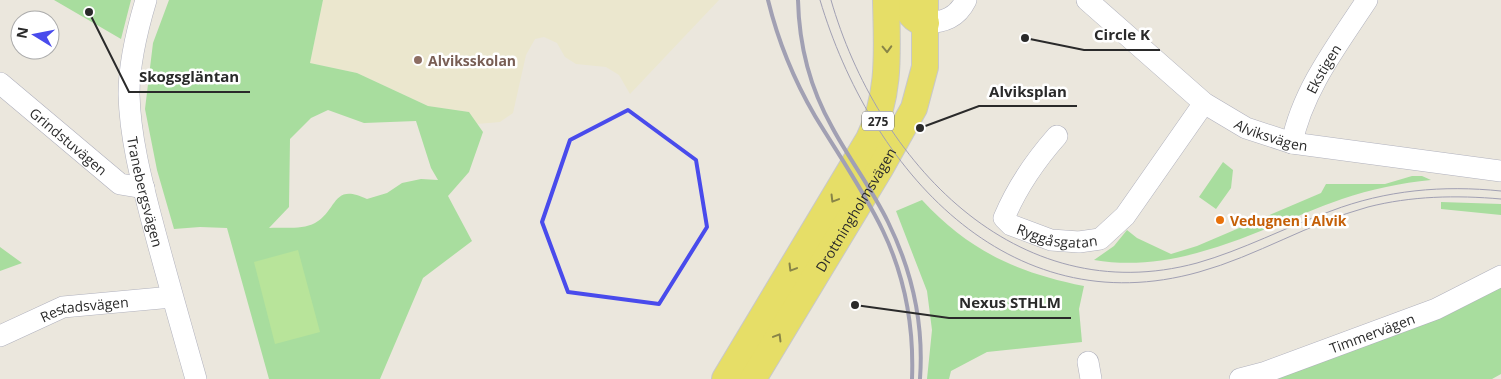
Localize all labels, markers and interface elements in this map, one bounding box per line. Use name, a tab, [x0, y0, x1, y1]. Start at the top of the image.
north arrow	[10, 10, 60, 60]
callout: Circle K	[1084, 20, 1160, 50]
text: Circle K	[1094, 24, 1150, 44]
text: N	[11, 25, 32, 40]
street label: Ekstigen	[1301, 40, 1345, 97]
one-way arrow	[882, 45, 892, 53]
place label: Alviksskolan	[428, 51, 516, 70]
marker: Alviksskolan	[412, 54, 424, 66]
callout: Skogsgläntan	[129, 62, 250, 92]
text: Skogsgläntan	[139, 66, 239, 86]
callout: Alviksplan	[979, 76, 1077, 106]
text: Alviksplan	[989, 81, 1067, 101]
street label: Grindstuvägen	[26, 103, 112, 179]
road number: 275	[862, 112, 894, 130]
street label: Alviksvägen	[1231, 114, 1309, 155]
street label: Tranebergsvägen	[124, 135, 168, 249]
street label: Drottningholmsvägen	[811, 144, 900, 275]
one-way arrow	[830, 193, 840, 202]
place label: Vedugnen i Alvik	[1230, 211, 1347, 230]
marker: Vedugnen i Alvik	[1214, 214, 1226, 226]
street label: Ryggåsgatan	[1014, 219, 1098, 252]
one-way arrow	[789, 262, 799, 271]
callout: Nexus STHLM	[949, 288, 1071, 318]
street label: Restadsvägen	[37, 292, 129, 326]
text: Nexus STHLM	[959, 292, 1061, 312]
street label: Timmervägen	[1327, 308, 1417, 357]
one-way arrow	[771, 334, 781, 343]

